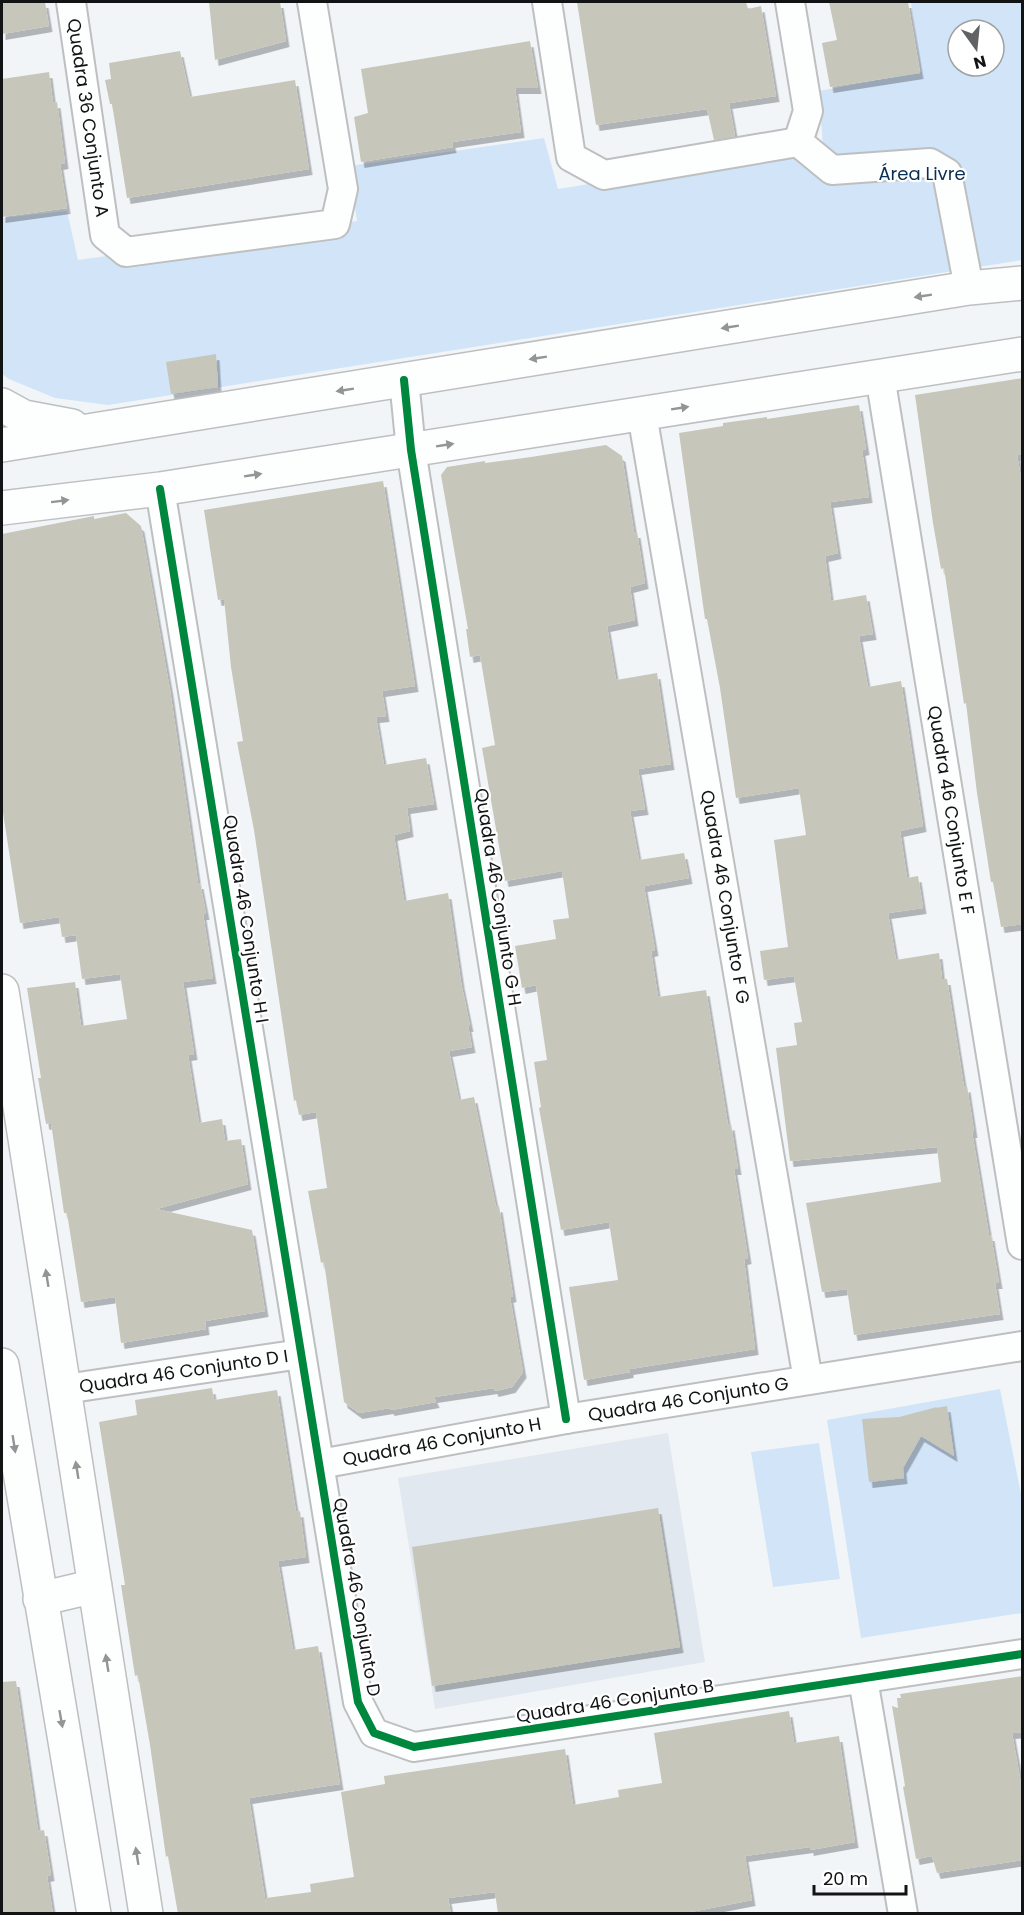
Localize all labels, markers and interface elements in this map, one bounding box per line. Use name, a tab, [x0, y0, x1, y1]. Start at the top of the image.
street label: Quadra 36 Conjunto A	[62, 17, 115, 219]
north arrow	[946, 18, 1006, 78]
text: N	[971, 49, 989, 75]
park label: Área Livre	[878, 161, 966, 186]
one-way arrow	[913, 291, 932, 300]
one-way arrow	[721, 323, 740, 332]
one-way arrow	[528, 354, 547, 363]
one-way arrow	[336, 385, 355, 394]
one-way arrow	[670, 403, 689, 412]
one-way arrow	[436, 440, 455, 449]
one-way arrow	[243, 470, 262, 479]
one-way arrow	[50, 496, 69, 506]
street label: Quadra 46 Conjunto E F	[922, 704, 981, 917]
street label: Quadra 46 Conjunto G H	[469, 786, 528, 1007]
street label: Quadra 46 Conjunto F G	[695, 788, 756, 1006]
street label: Quadra 46 Conjunto H I	[218, 813, 275, 1025]
one-way arrow	[43, 1268, 52, 1287]
street label: Quadra 46 Conjunto D I	[78, 1343, 290, 1399]
street label: Quadra 46 Conjunto G	[586, 1371, 790, 1427]
street label: Quadra 46 Conjunto H	[341, 1411, 543, 1472]
one-way arrow	[10, 1435, 19, 1454]
one-way arrow	[73, 1461, 82, 1480]
street label: Quadra 46 Conjunto D	[328, 1496, 387, 1698]
one-way arrow	[102, 1653, 111, 1672]
street label: Quadra 46 Conjunto B	[514, 1673, 715, 1728]
one-way arrow	[56, 1710, 65, 1729]
one-way arrow	[133, 1846, 142, 1865]
scale bar	[814, 1858, 906, 1896]
text: 20 m	[823, 1866, 868, 1891]

